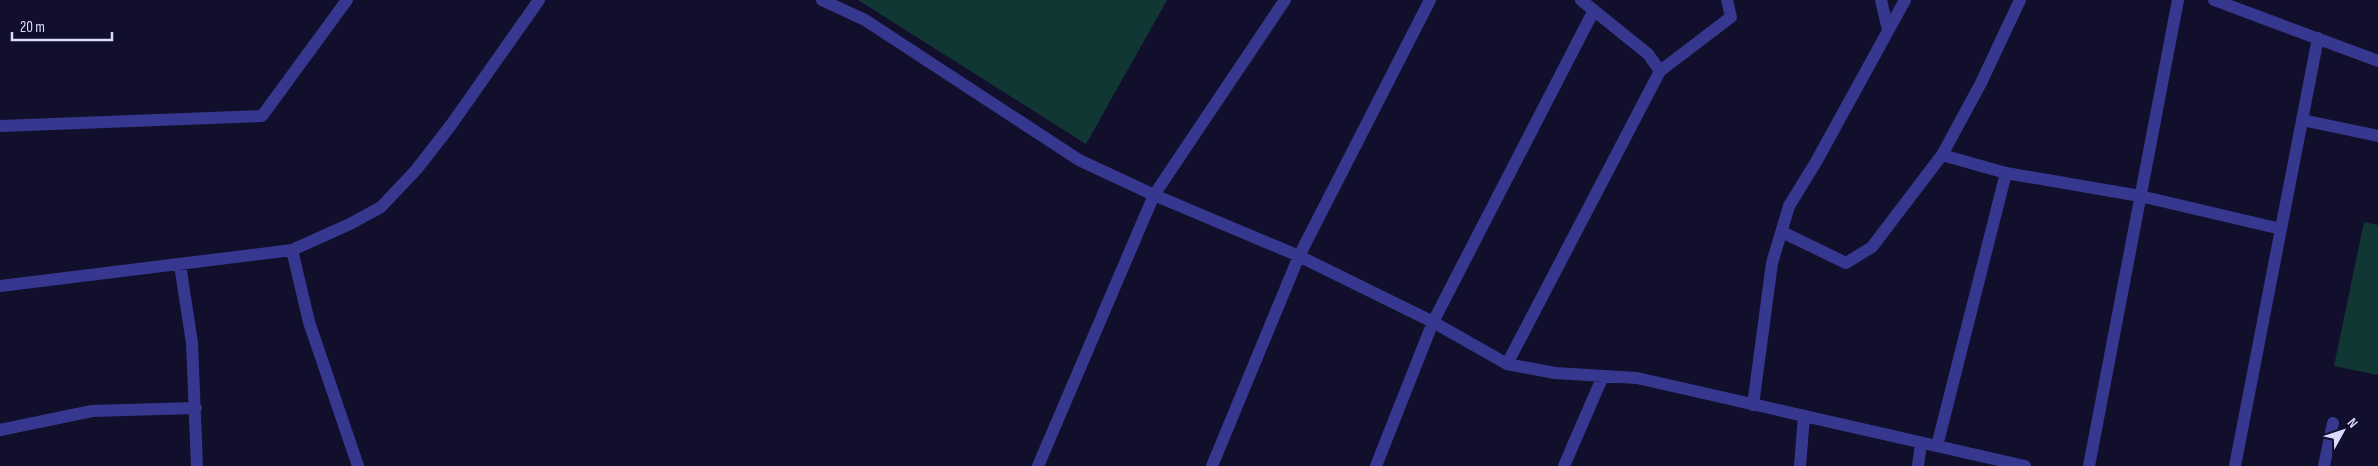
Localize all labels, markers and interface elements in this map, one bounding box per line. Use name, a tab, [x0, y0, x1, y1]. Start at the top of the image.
scale bar	[12, 10, 112, 42]
text: 20 m	[20, 18, 45, 37]
north arrow	[2318, 406, 2368, 456]
text: N	[2344, 415, 2361, 431]

